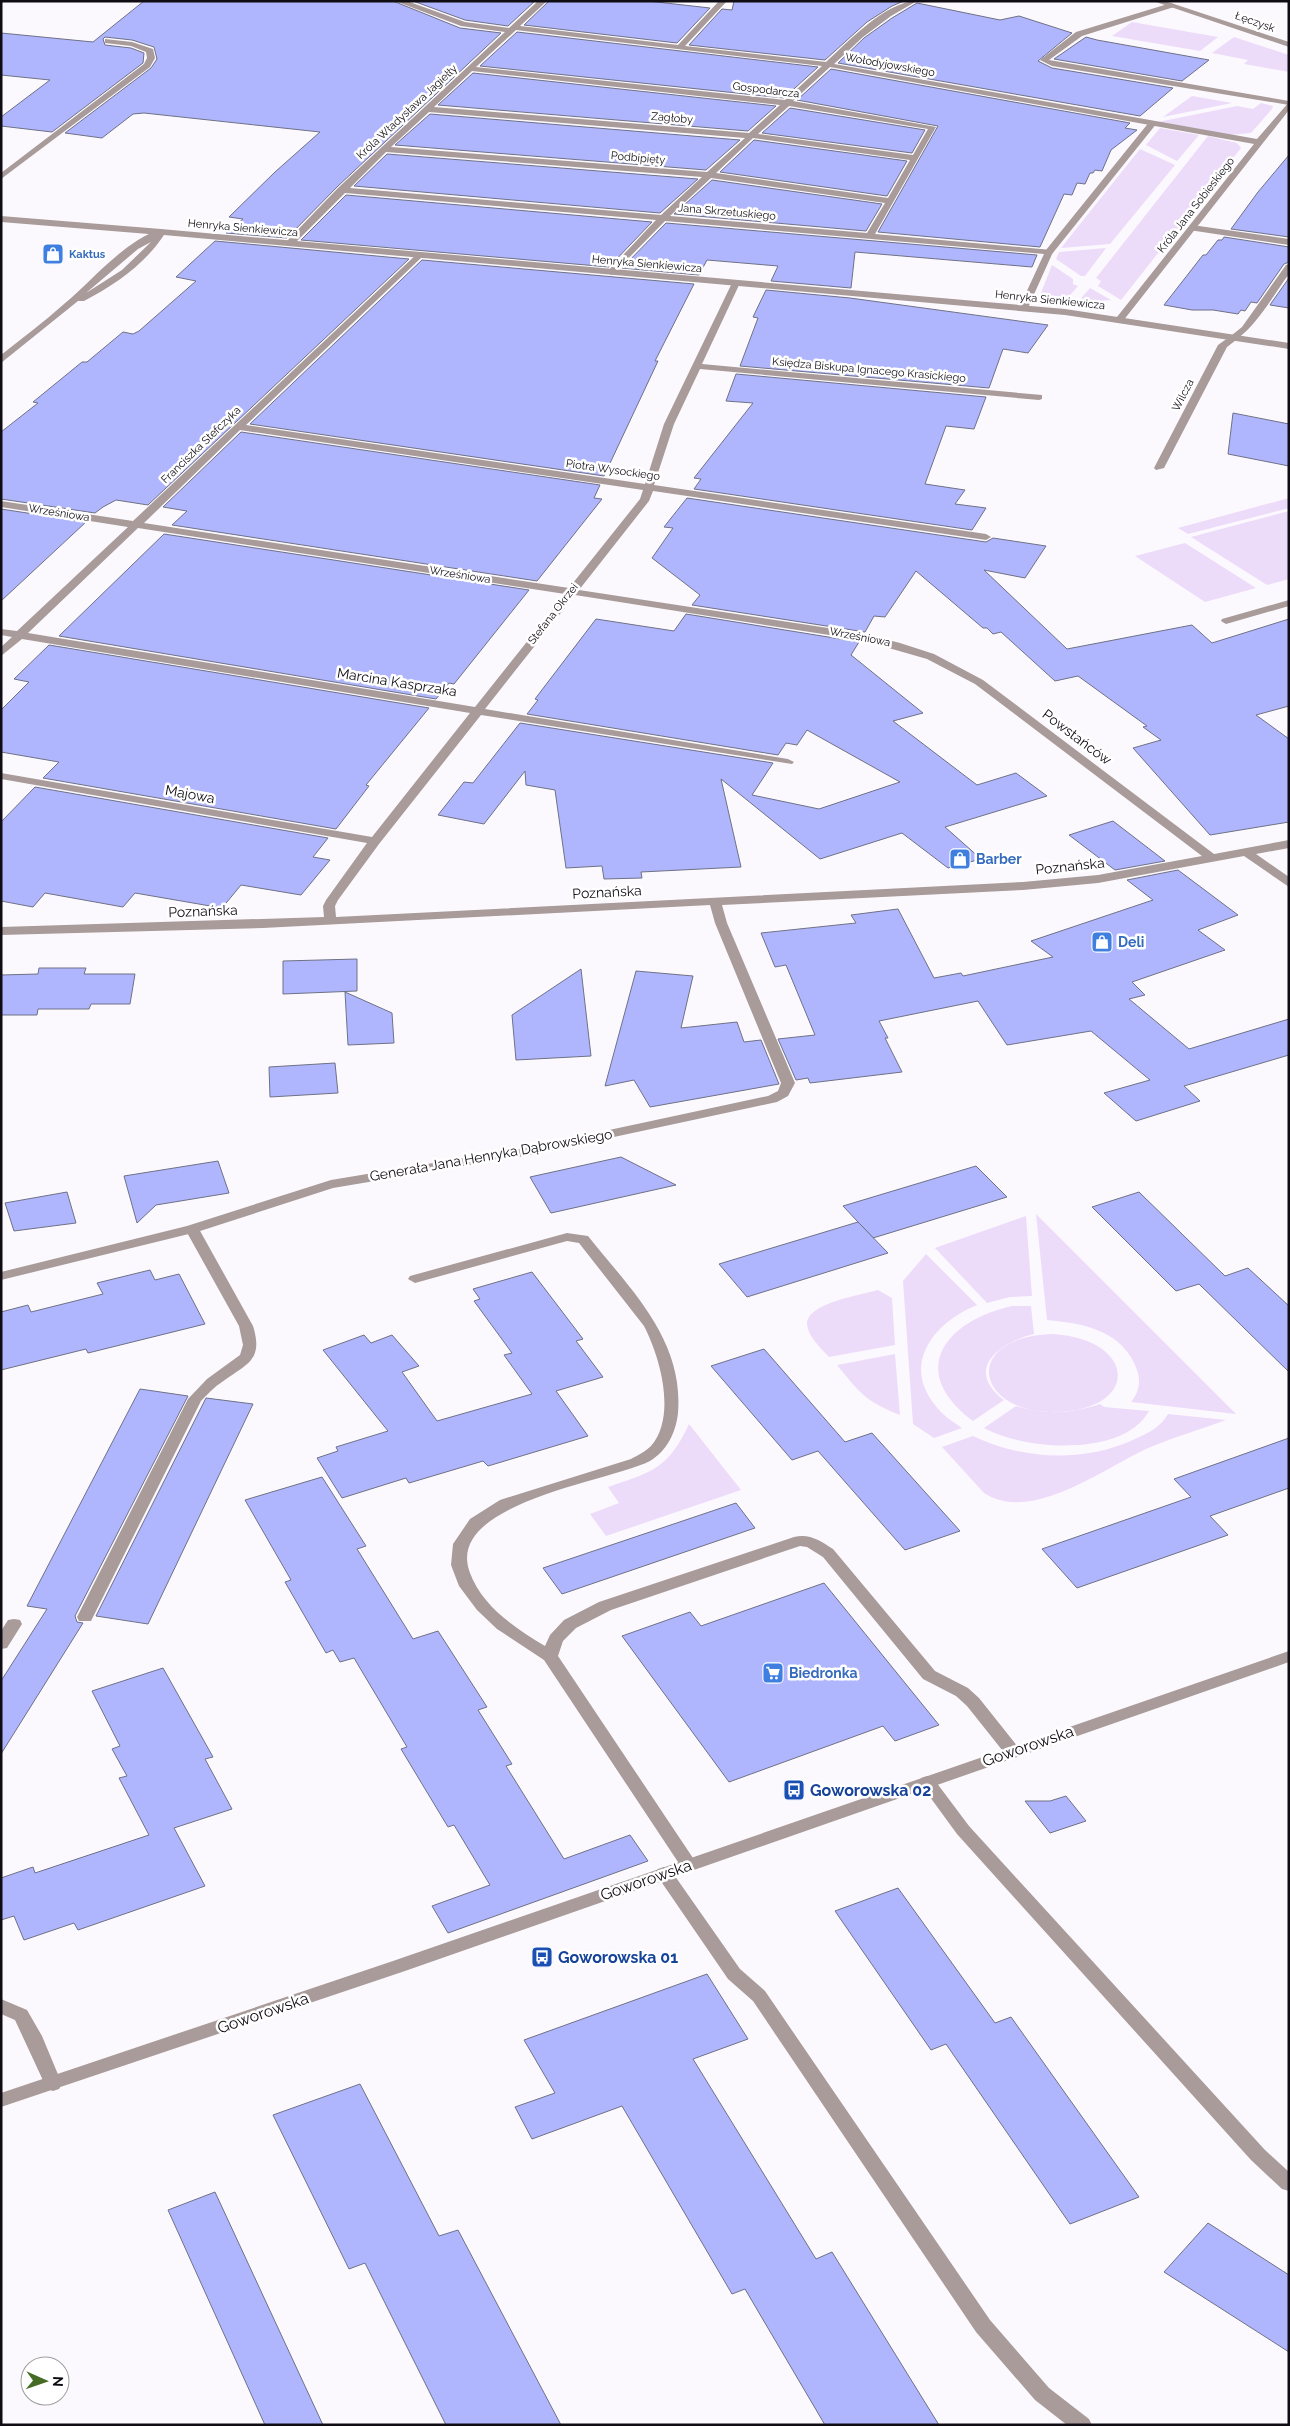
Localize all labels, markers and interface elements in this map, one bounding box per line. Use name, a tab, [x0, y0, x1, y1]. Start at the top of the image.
street label: Łęczysk	[1233, 9, 1277, 35]
street label: Wołodyjowskiego	[844, 51, 936, 79]
street label: Króla Władysława Jagiełły	[354, 62, 460, 162]
street label: Gospodarcza	[732, 79, 800, 101]
street label: Zagłoby	[650, 110, 694, 126]
street label: Podbipięty	[610, 149, 666, 167]
street label: Króla Jana Sobieskiego	[1155, 154, 1238, 255]
street label: Jana Skrzetuskiego	[678, 201, 777, 223]
street label: Henryka Sienkiewicza	[187, 217, 299, 239]
shop icon: Kaktus	[41, 242, 65, 266]
place label: Kaktus	[69, 248, 106, 261]
street label: Henryka Sienkiewicza	[591, 253, 703, 275]
street label: Henryka Sienkiewicza	[994, 288, 1106, 312]
street label: Księdza Biskupa Ignacego Krasickiego	[772, 355, 967, 385]
street label: Wilcza	[1169, 377, 1197, 413]
street label: Franciszka Stefczyka	[159, 404, 243, 486]
street label: Piotra Wysockiego	[565, 457, 661, 483]
street label: Wrześniowa	[27, 502, 91, 524]
street label: Wrześniowa	[428, 564, 492, 586]
street label: Stefana Okrzei	[525, 581, 581, 647]
street label: Wrześniowa	[828, 625, 892, 649]
street label: Marcina Kasprzaka	[336, 665, 458, 699]
street label: Powstańców	[1039, 706, 1115, 768]
street label: Majowa	[164, 782, 216, 806]
shop icon: Barber	[948, 847, 972, 871]
place label: Barber	[976, 851, 1022, 867]
street label: Poznańska	[1035, 854, 1105, 878]
street label: Poznańska	[572, 882, 642, 902]
street label: Poznańska	[168, 902, 238, 920]
shop icon: Deli	[1090, 930, 1114, 954]
place label: Deli	[1118, 934, 1144, 950]
street label: Generała Jana Henryka Dąbrowskiego	[368, 1126, 614, 1184]
supermarket icon: Biedronka	[761, 1661, 785, 1685]
place label: Biedronka	[789, 1665, 858, 1681]
street label: Goworowska	[980, 1722, 1076, 1770]
bus stop icon: Goworowska 02	[782, 1778, 806, 1802]
place label: Goworowska 02	[810, 1781, 931, 1800]
street label: Goworowska	[598, 1856, 694, 1904]
bus stop icon: Goworowska 01	[530, 1945, 554, 1969]
place label: Goworowska 01	[558, 1948, 678, 1967]
street label: Goworowska	[215, 1989, 311, 2037]
north arrow	[20, 2356, 70, 2406]
text: N	[50, 2376, 66, 2387]

